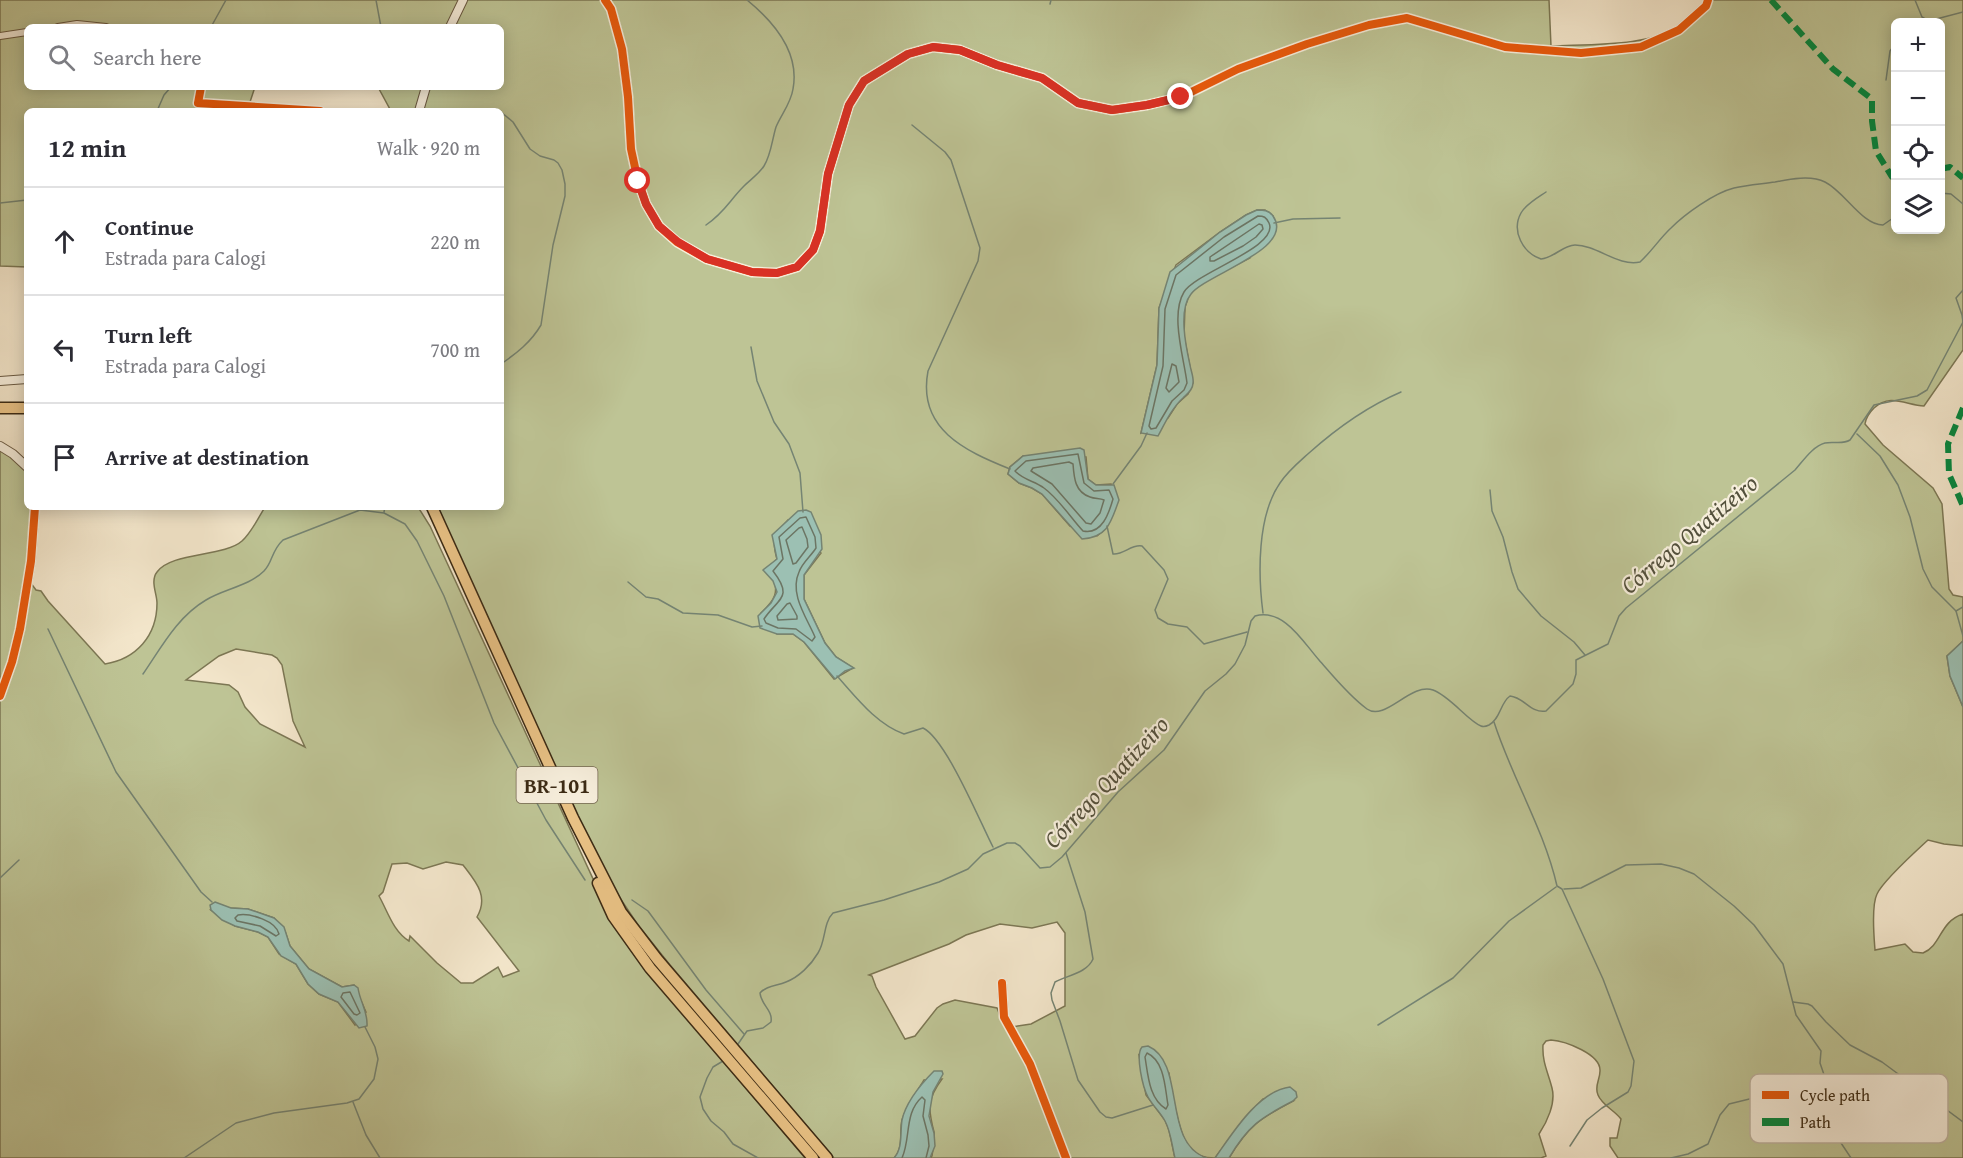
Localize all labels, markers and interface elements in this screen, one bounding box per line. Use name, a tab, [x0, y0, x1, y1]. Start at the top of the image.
map controls	[1891, 18, 1945, 234]
button: +	[1891, 18, 1945, 72]
search box	[24, 24, 504, 90]
icon: search	[45, 41, 78, 74]
text: Search here	[93, 41, 202, 73]
button: −	[1891, 72, 1945, 126]
route end	[1167, 83, 1193, 109]
button: locate	[1891, 126, 1945, 180]
text: 12 min	[48, 128, 126, 167]
text: Walk · 920 m	[377, 133, 480, 162]
route start	[624, 167, 650, 193]
button: layers	[1891, 180, 1945, 234]
text: Continue	[105, 211, 194, 243]
icon: ahead	[48, 225, 81, 258]
text: 220 m	[430, 227, 480, 256]
text: Estrada para Calogi	[105, 243, 266, 272]
text: Turn left	[105, 319, 192, 351]
icon: left	[48, 333, 81, 366]
text: 700 m	[430, 335, 480, 364]
text: Estrada para Calogi	[105, 351, 266, 380]
icon: arrive	[48, 441, 81, 474]
text: Arrive at destination	[105, 441, 309, 473]
water label: Córrego Quatizeiro	[1613, 466, 1765, 602]
water label: Córrego Quatizeiro	[1035, 708, 1177, 856]
road number: BR-101	[516, 767, 598, 803]
legend	[1750, 1074, 1948, 1143]
text: Cycle path	[1800, 1083, 1870, 1107]
text: Path	[1800, 1110, 1831, 1134]

